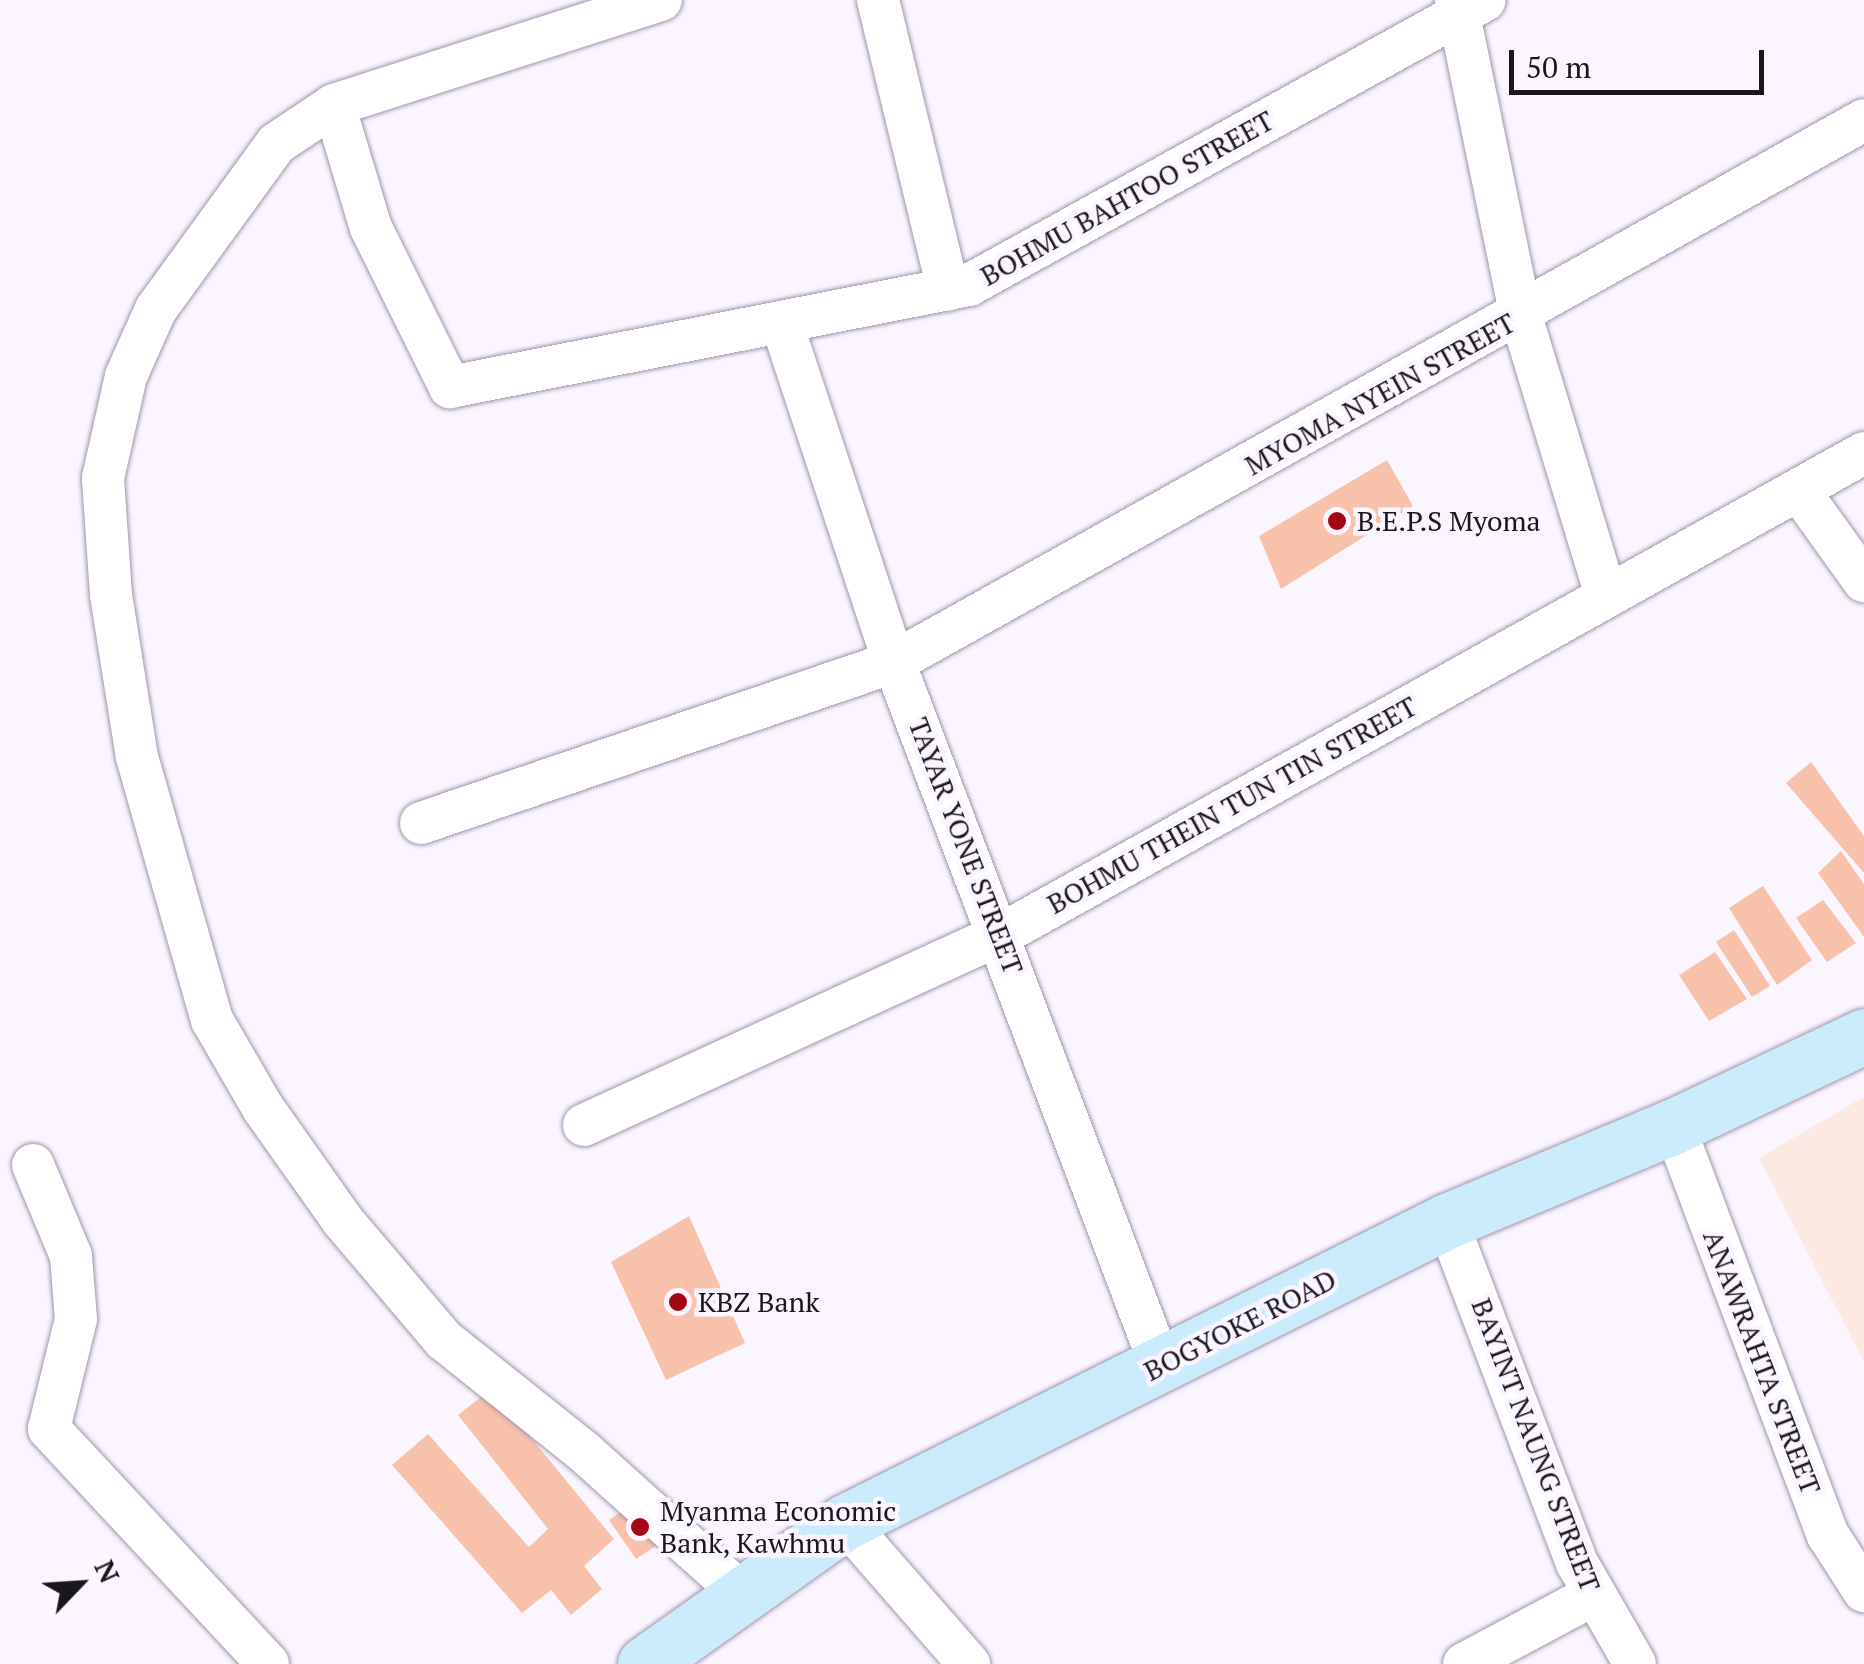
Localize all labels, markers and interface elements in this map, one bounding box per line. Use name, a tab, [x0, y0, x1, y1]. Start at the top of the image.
scale bar	[1514, 30, 1769, 92]
text: 50 m	[1526, 47, 1591, 87]
street label: BOHMU BAHTOO STREET	[975, 103, 1279, 293]
street label: MYOMA NYEIN STREET	[1239, 306, 1521, 482]
place label: B.E.P.S Myoma	[1357, 504, 1541, 538]
marker: B.E.P.S Myoma	[1326, 510, 1348, 532]
street label: BOHMU THEIN TUN TIN STREET	[1041, 689, 1423, 921]
street label: TAYAR YONE STREET	[902, 713, 1030, 979]
street label: ANAWRAHTA STREET	[1696, 1225, 1828, 1499]
street label: BOGYOKE ROAD	[1138, 1262, 1342, 1388]
place label: KBZ Bank	[698, 1285, 820, 1319]
marker: KBZ Bank	[667, 1291, 689, 1313]
street label: BAYINT NAUNG STREET	[1465, 1294, 1607, 1596]
place label: Myanma Economic Bank, Kawhmu	[660, 1494, 896, 1560]
marker: Myanma Economic Bank, Kawhmu	[629, 1516, 651, 1538]
north arrow	[30, 1534, 130, 1634]
text: N	[86, 1554, 129, 1589]

